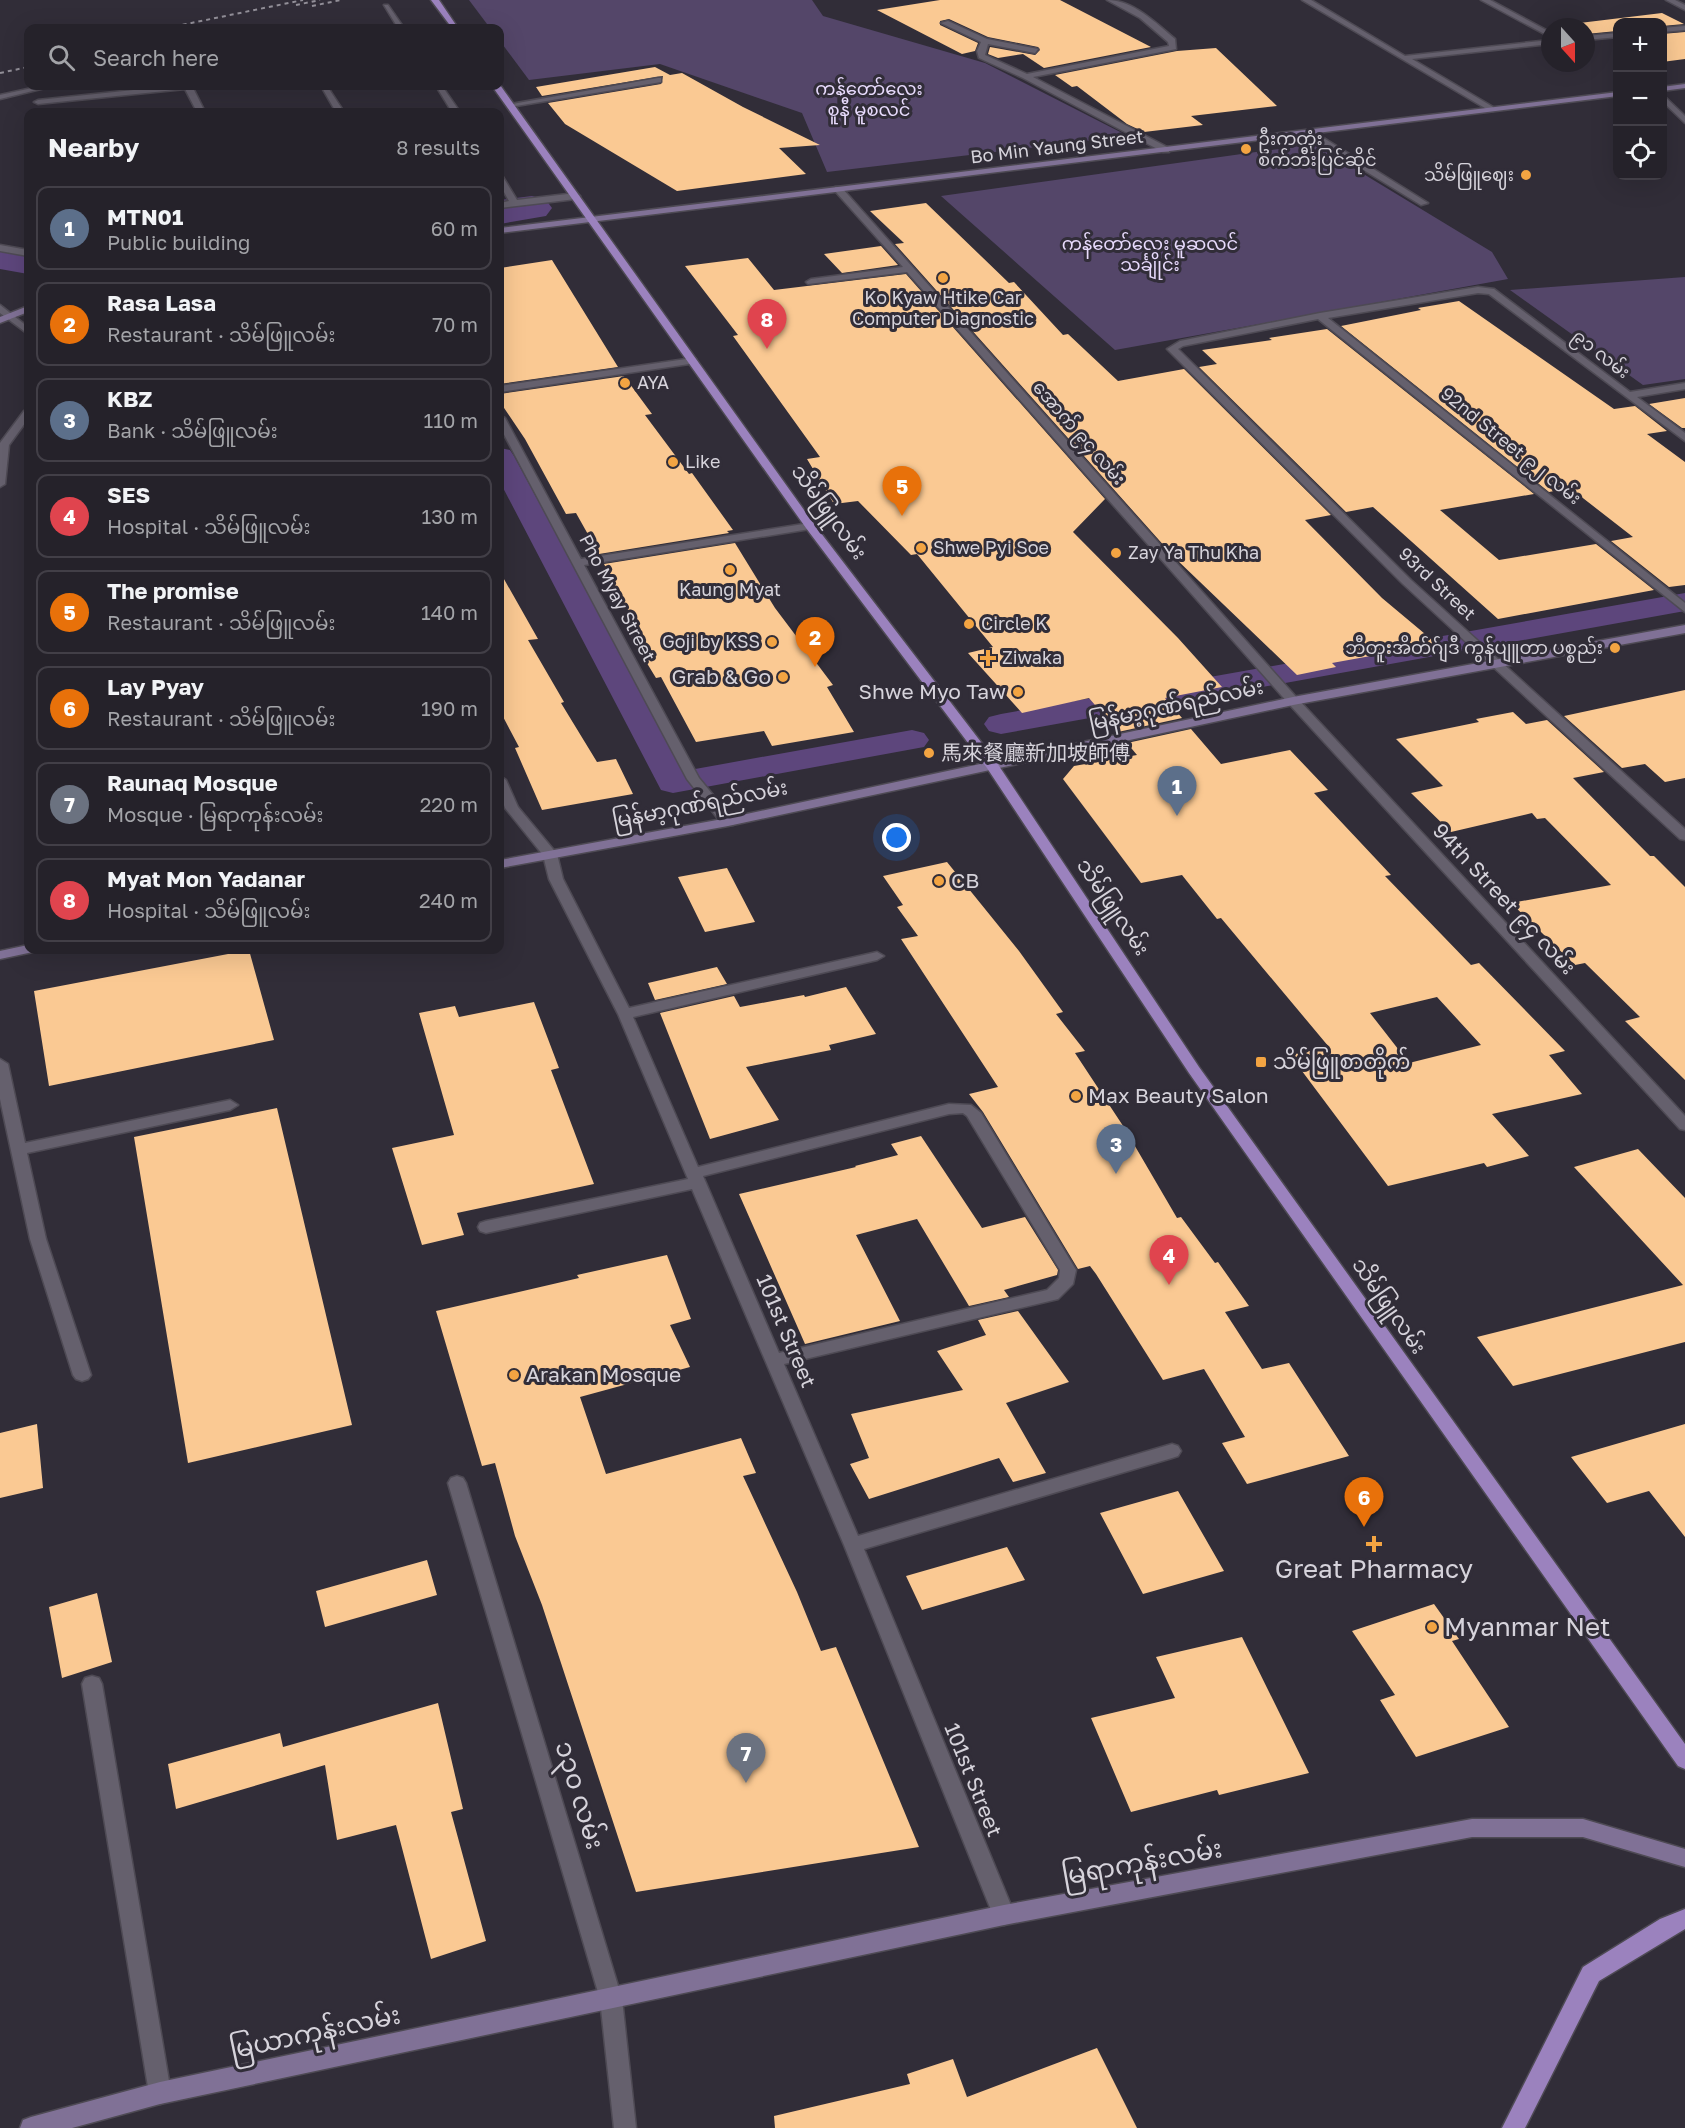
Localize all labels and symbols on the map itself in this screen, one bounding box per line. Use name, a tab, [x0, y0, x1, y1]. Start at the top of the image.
north arrow	[1541, 18, 1595, 72]
park label: ကန်တော်လေး စူနီ မူစလင်	[815, 76, 923, 125]
street label: Bo Min Yaung Street	[969, 124, 1145, 168]
place label: ဦးကတုံး စက်ဘီးပြင်ဆိုင်	[1258, 127, 1377, 175]
marker: ဦးကတုံး စက်ဘီးပြင်ဆိုင်	[1239, 142, 1253, 156]
place label: သိမ်ဖြူဈေး	[1424, 161, 1514, 190]
marker: သိမ်ဖြူဈေး	[1519, 168, 1533, 182]
park label: ကန်တော်လေး မူဆလင် သင်္ချိုင်း	[1062, 231, 1238, 280]
marker: Ko Kyaw Htike Car Computer Diagnostic	[936, 271, 950, 285]
place label: Ko Kyaw Htike Car Computer Diagnostic	[852, 286, 1034, 329]
pin: 8	[748, 300, 786, 349]
street label: ၉၁ လမ်း	[1565, 323, 1636, 387]
place label: AYA	[637, 371, 669, 393]
street label: အောက် ၉၄ လမ်း	[1025, 375, 1132, 492]
marker: AYA	[618, 376, 632, 390]
street label: 92nd Street ၉၂ လမ်း	[1434, 381, 1587, 512]
place label: Like	[685, 450, 720, 472]
marker: Like	[666, 455, 680, 469]
street label: သိမ်ဖြူလမ်း	[782, 457, 875, 567]
pin: 5	[882, 466, 922, 516]
street label: Pho Myay Street	[575, 530, 661, 665]
place label: Shwe Pyi Soe	[933, 536, 1049, 558]
marker: Shwe Pyi Soe	[914, 541, 928, 555]
place label: Zay Ya Thu Kha	[1128, 541, 1259, 563]
street label: 93rd Street	[1395, 542, 1481, 624]
marker: Zay Ya Thu Kha	[1109, 546, 1123, 560]
marker: Kaung Myat	[723, 563, 737, 577]
place label: Kaung Myat	[679, 578, 781, 600]
place label: Circle K	[981, 612, 1048, 634]
marker: Circle K	[962, 617, 976, 631]
pin: 2	[796, 618, 834, 667]
place label: Goji by KSS	[662, 630, 760, 652]
place label: ဘီတူးအိတ်ဂ်ျဒီ ကွန်ပျူတာ ပစ္စည်း	[1345, 634, 1603, 663]
marker: Goji by KSS	[765, 635, 779, 649]
marker: ဘီတူးအိတ်ဂ်ျဒီ ကွန်ပျူတာ ပစ္စည်း	[1608, 641, 1622, 655]
place label: Ziwaka	[1002, 646, 1062, 668]
marker: Ziwaka	[979, 649, 997, 667]
place label: Grab & Go	[671, 663, 771, 689]
marker: Grab & Go	[776, 670, 790, 684]
street label: မြန်မာ့ဂုဏ်ရည်လမ်း	[1086, 671, 1267, 740]
place label: Shwe Myo Taw	[859, 678, 1006, 704]
marker: Shwe Myo Taw	[1011, 685, 1025, 699]
place label: 馬來餐廳新加坡師傅	[941, 739, 1130, 765]
marker: 馬來餐廳新加坡師傅	[922, 746, 936, 760]
pin: 1	[1158, 766, 1196, 816]
street label: မြန်မာ့ဂုဏ်ရည်လမ်း	[610, 771, 791, 838]
street label: 94th Street ၉၄ လမ်း	[1424, 816, 1583, 983]
your location	[882, 823, 911, 852]
street label: သိမ်ဖြူလမ်း	[1068, 852, 1157, 963]
place label: CB	[951, 867, 979, 893]
marker: CB	[932, 874, 946, 888]
place label: သိမ်ဖြူစာတိုက်	[1273, 1046, 1410, 1079]
marker: သိမ်ဖြူစာတိုက်	[1254, 1055, 1268, 1069]
place label: Max Beauty Salon	[1088, 1082, 1269, 1108]
marker: Max Beauty Salon	[1069, 1089, 1083, 1103]
pin: 3	[1096, 1124, 1136, 1174]
pin: 4	[1150, 1236, 1188, 1285]
street label: သိမ်ဖြူလမ်း	[1343, 1251, 1434, 1361]
street label: 101st Street	[751, 1270, 822, 1391]
place label: Arakan Mosque	[526, 1361, 681, 1387]
marker: Arakan Mosque	[507, 1368, 521, 1382]
pin: 6	[1344, 1478, 1384, 1527]
marker: Great Pharmacy	[1367, 1537, 1381, 1551]
place label: Great Pharmacy	[1275, 1553, 1474, 1584]
place label: Myanmar Net	[1444, 1611, 1610, 1642]
marker: Myanmar Net	[1425, 1620, 1439, 1634]
street label: 101st Street	[939, 1719, 1009, 1840]
pin: 7	[726, 1734, 766, 1783]
street label: ၁၃၀ လမ်း	[544, 1737, 613, 1854]
street label: မြရာကုန်းလမ်း	[1059, 1831, 1226, 1897]
street label: မြယာကုန်းလမ်း	[227, 1997, 404, 2071]

